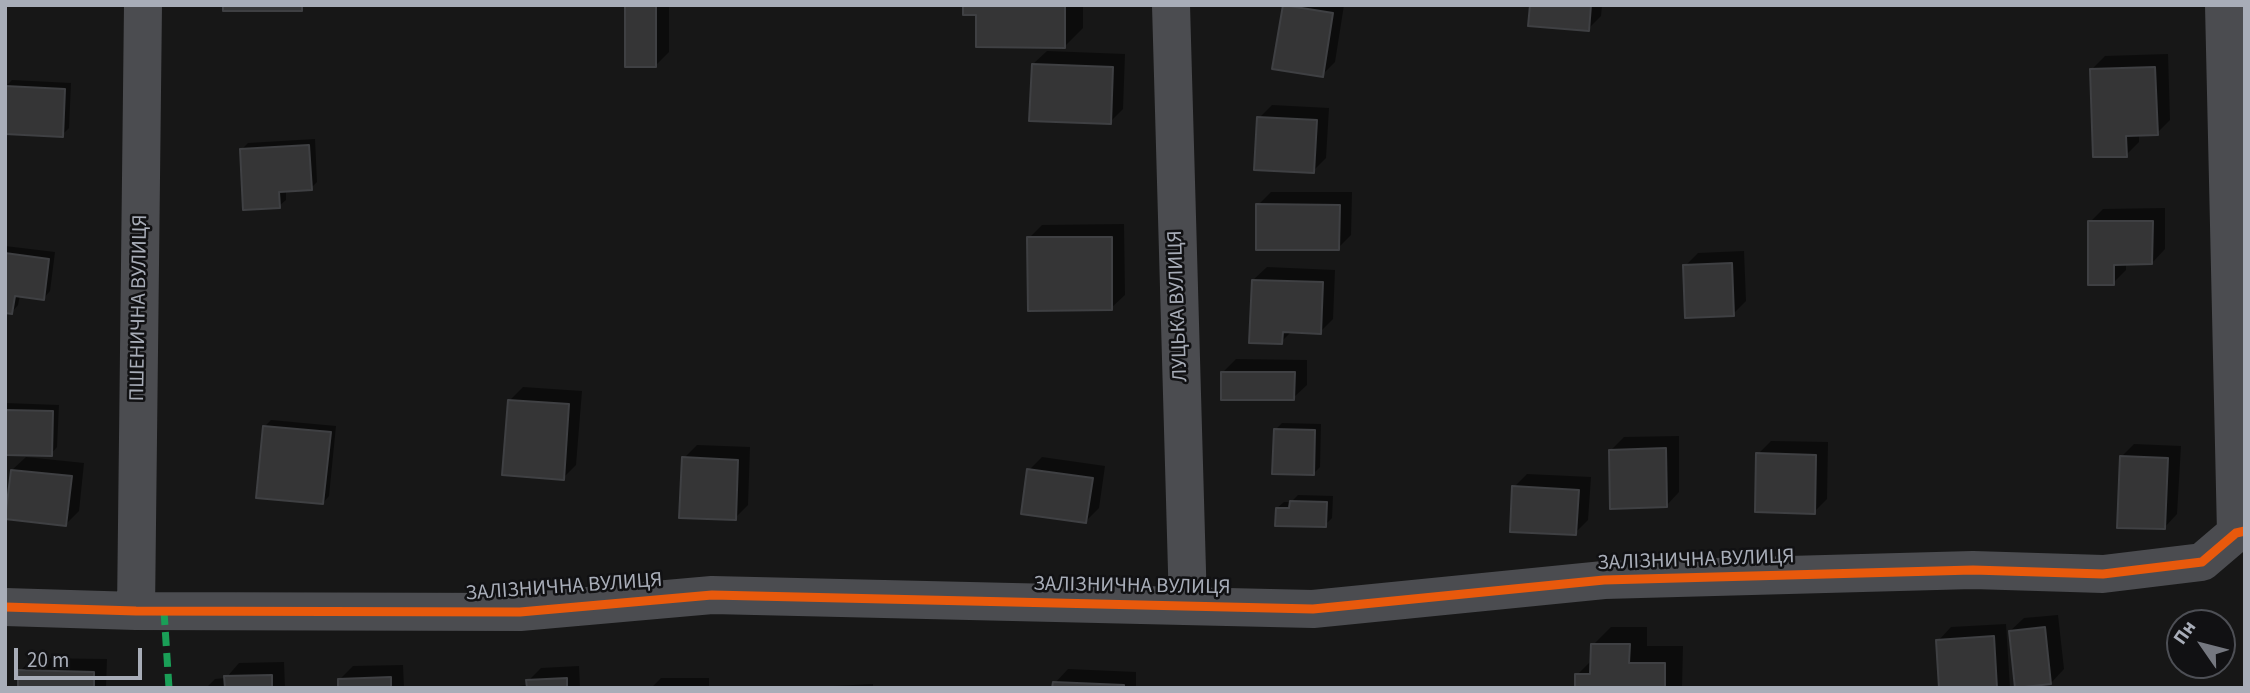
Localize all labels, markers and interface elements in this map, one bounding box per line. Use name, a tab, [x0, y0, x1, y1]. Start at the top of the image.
street label: ПШЕНИЧНА ВУЛИЦЯ	[126, 214, 154, 402]
street label: ЛУЦЬКА ВУЛИЦЯ	[1164, 230, 1194, 382]
street label: ЗАЛІЗНИЧНА ВУЛИЦЯ	[1597, 545, 1795, 577]
street label: ЗАЛІЗНИЧНА ВУЛИЦЯ	[465, 569, 663, 607]
street label: ЗАЛІЗНИЧНА ВУЛИЦЯ	[1033, 573, 1231, 601]
north arrow	[2166, 609, 2236, 679]
text: Пн	[2167, 615, 2203, 650]
scale bar	[18, 634, 145, 678]
text: 20 m	[27, 645, 69, 675]

